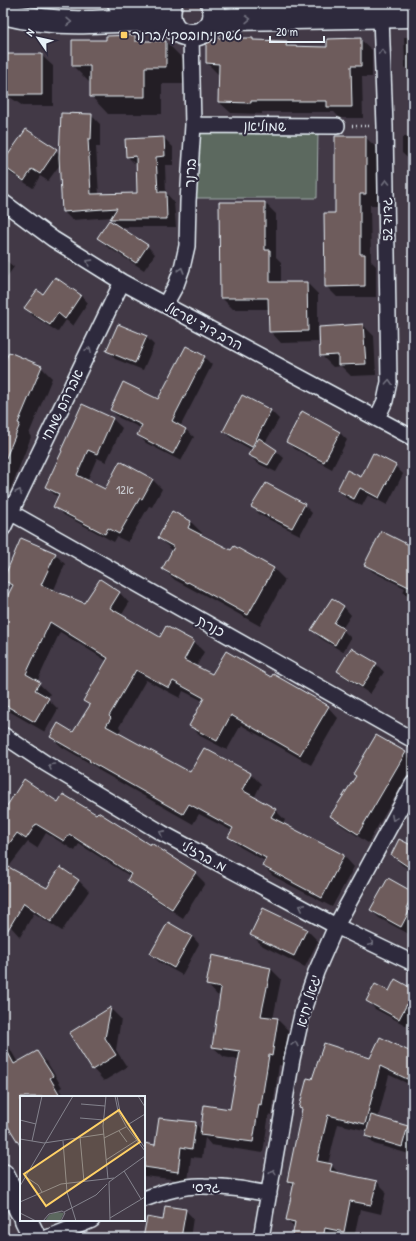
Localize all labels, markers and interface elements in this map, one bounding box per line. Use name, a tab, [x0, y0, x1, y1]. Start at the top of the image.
one-way arrow	[245, 15, 251, 23]
north arrow	[18, 18, 58, 58]
one-way arrow	[66, 18, 72, 26]
scale bar	[270, 18, 324, 44]
text: 20 m	[276, 23, 298, 40]
place label: טשרניחובסקי/ברנר	[132, 25, 242, 44]
text: N	[22, 26, 37, 39]
marker: טשרניחובסקי/ברנר	[119, 30, 129, 40]
one-way arrow	[378, 49, 387, 55]
street label: שמוליאן	[243, 116, 287, 135]
street label: ברנר	[179, 158, 200, 188]
one-way arrow	[382, 179, 390, 185]
street label: גדוד 52	[377, 197, 396, 241]
one-way arrow	[86, 259, 93, 266]
one-way arrow	[176, 266, 185, 273]
street label: הרב דוד ישראל	[162, 297, 247, 354]
one-way arrow	[84, 347, 91, 355]
street label: אברהם שמחי	[36, 365, 87, 444]
one-way arrow	[384, 379, 393, 385]
house number: 12א	[116, 481, 134, 498]
one-way arrow	[14, 489, 22, 497]
street label: כנרת	[194, 610, 229, 641]
one-way arrow	[48, 764, 55, 771]
one-way arrow	[392, 814, 399, 822]
one-way arrow	[159, 831, 166, 838]
street label: מ. ברזילי	[178, 836, 231, 876]
one-way arrow	[299, 905, 306, 912]
one-way arrow	[367, 938, 375, 946]
street label: יגאל יחיא	[291, 972, 325, 1029]
one-way arrow	[291, 1041, 299, 1047]
inset map	[20, 1096, 145, 1221]
one-way arrow	[268, 1169, 276, 1175]
street label: גדסי	[192, 1177, 221, 1196]

